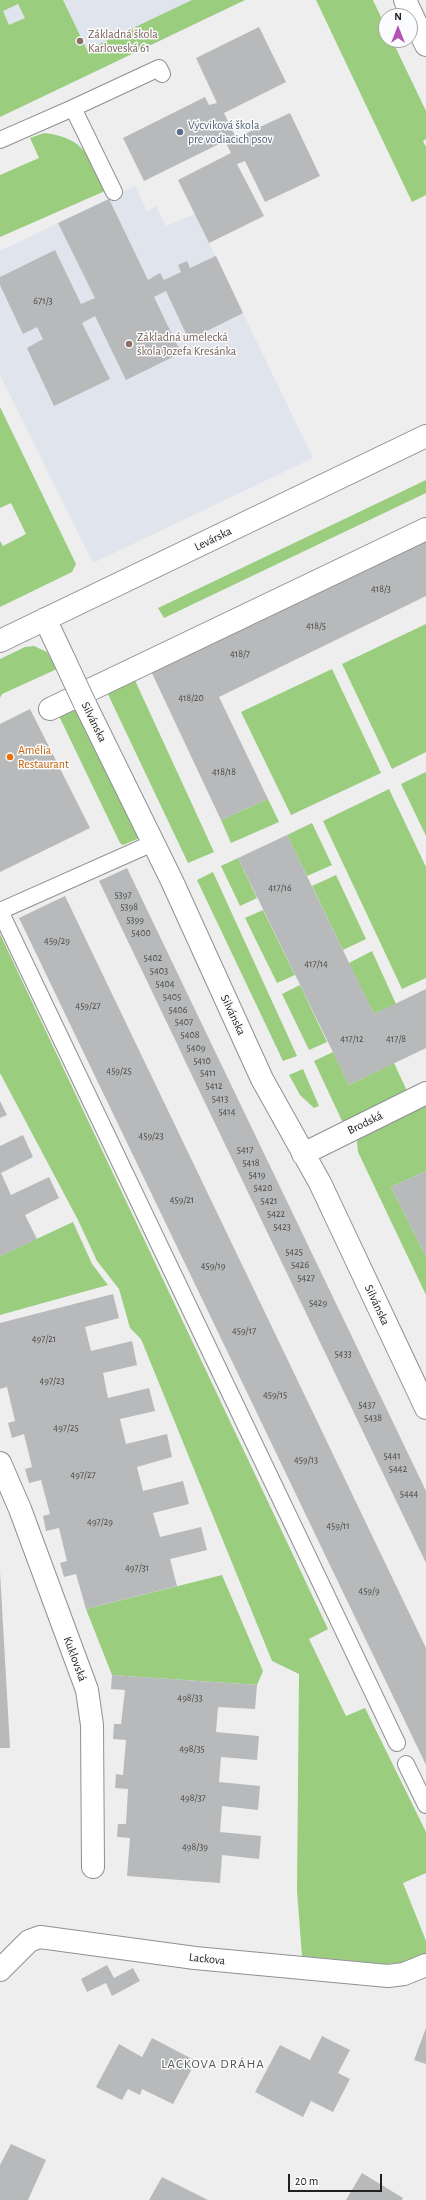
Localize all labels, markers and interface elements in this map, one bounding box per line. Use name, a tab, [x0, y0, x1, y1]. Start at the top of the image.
north arrow	[378, 8, 418, 48]
text: N	[394, 11, 402, 22]
place label: Základná škola Karloveská 61	[88, 27, 158, 55]
marker: Základná škola Karloveská 61	[75, 36, 85, 46]
place label: Výcviková škola pre vodiacich psov	[188, 118, 273, 146]
marker: Výcviková škola pre vodiacich psov	[175, 127, 185, 137]
house number: 671/3	[33, 295, 53, 307]
place label: Základná umelecká škola Jozefa Kresánka	[137, 330, 236, 358]
marker: Základná umelecká škola Jozefa Kresánka	[124, 339, 134, 349]
street label: Levárska	[192, 524, 234, 554]
house number: 418/3	[371, 583, 391, 595]
house number: 418/5	[306, 620, 326, 632]
house number: 418/7	[230, 648, 250, 660]
house number: 418/20	[178, 692, 204, 704]
street label: Silvánska	[78, 699, 110, 745]
place label: Amélia Restaurant	[18, 743, 69, 771]
marker: Amélia Restaurant	[5, 752, 15, 762]
house number: 418/18	[212, 766, 236, 778]
house number: 417/16	[268, 882, 292, 894]
house number: 5397	[114, 889, 132, 901]
house number: 5398	[120, 901, 138, 913]
house number: 5399	[126, 914, 144, 926]
house number: 5400	[131, 927, 151, 939]
house number: 459/29	[44, 935, 70, 947]
house number: 5402	[144, 952, 162, 964]
house number: 417/14	[304, 958, 328, 970]
house number: 5403	[150, 965, 168, 977]
house number: 5404	[155, 978, 175, 990]
house number: 5405	[163, 991, 181, 1003]
street label: Silvánska	[217, 992, 249, 1038]
house number: 459/27	[75, 1000, 101, 1012]
house number: 5406	[169, 1004, 187, 1016]
house number: 5407	[175, 1016, 193, 1028]
house number: 5408	[180, 1029, 200, 1041]
house number: 417/12	[340, 1033, 364, 1045]
house number: 417/8	[386, 1033, 406, 1045]
house number: 5409	[187, 1042, 205, 1054]
house number: 5410	[193, 1055, 211, 1067]
house number: 459/25	[106, 1065, 132, 1077]
house number: 5411	[200, 1067, 216, 1079]
house number: 5412	[206, 1080, 222, 1092]
house number: 5413	[212, 1093, 228, 1105]
house number: 5414	[218, 1106, 236, 1118]
street label: Brodská	[345, 1108, 385, 1138]
house number: 459/23	[138, 1130, 164, 1142]
house number: 5417	[237, 1144, 253, 1156]
house number: 5418	[242, 1157, 260, 1169]
house number: 5419	[248, 1169, 266, 1181]
house number: 5420	[254, 1182, 272, 1194]
house number: 459/21	[170, 1194, 194, 1206]
house number: 5421	[261, 1195, 277, 1207]
house number: 5422	[267, 1208, 285, 1220]
house number: 5423	[273, 1221, 291, 1233]
house number: 5425	[285, 1246, 303, 1258]
house number: 5426	[291, 1259, 309, 1271]
house number: 459/19	[201, 1260, 225, 1272]
house number: 5427	[297, 1272, 315, 1284]
street label: Silvánska	[361, 1282, 393, 1328]
house number: 5429	[309, 1297, 327, 1309]
house number: 459/17	[232, 1325, 256, 1337]
house number: 497/21	[32, 1333, 56, 1345]
house number: 5433	[334, 1348, 352, 1360]
house number: 497/23	[39, 1375, 65, 1387]
house number: 459/15	[263, 1389, 287, 1401]
house number: 5437	[358, 1399, 376, 1411]
house number: 5438	[364, 1412, 382, 1424]
house number: 497/25	[53, 1422, 79, 1434]
house number: 5441	[383, 1450, 401, 1462]
house number: 459/13	[294, 1454, 318, 1466]
house number: 5442	[389, 1463, 407, 1475]
house number: 497/27	[70, 1469, 96, 1481]
house number: 5444	[400, 1488, 418, 1500]
house number: 497/29	[87, 1516, 113, 1528]
house number: 459/11	[326, 1520, 350, 1532]
house number: 497/31	[125, 1562, 149, 1574]
house number: 459/9	[358, 1585, 380, 1597]
street label: Kuklovská	[60, 1634, 90, 1684]
house number: 498/33	[177, 1692, 203, 1704]
house number: 498/35	[179, 1743, 205, 1755]
house number: 498/37	[180, 1792, 206, 1804]
house number: 498/39	[182, 1841, 208, 1853]
street label: Lackova	[188, 1950, 226, 1968]
district label: LACKOVA DRÁHA	[161, 2056, 265, 2072]
scale bar	[290, 2166, 384, 2192]
text: 20 m	[295, 2175, 318, 2187]

